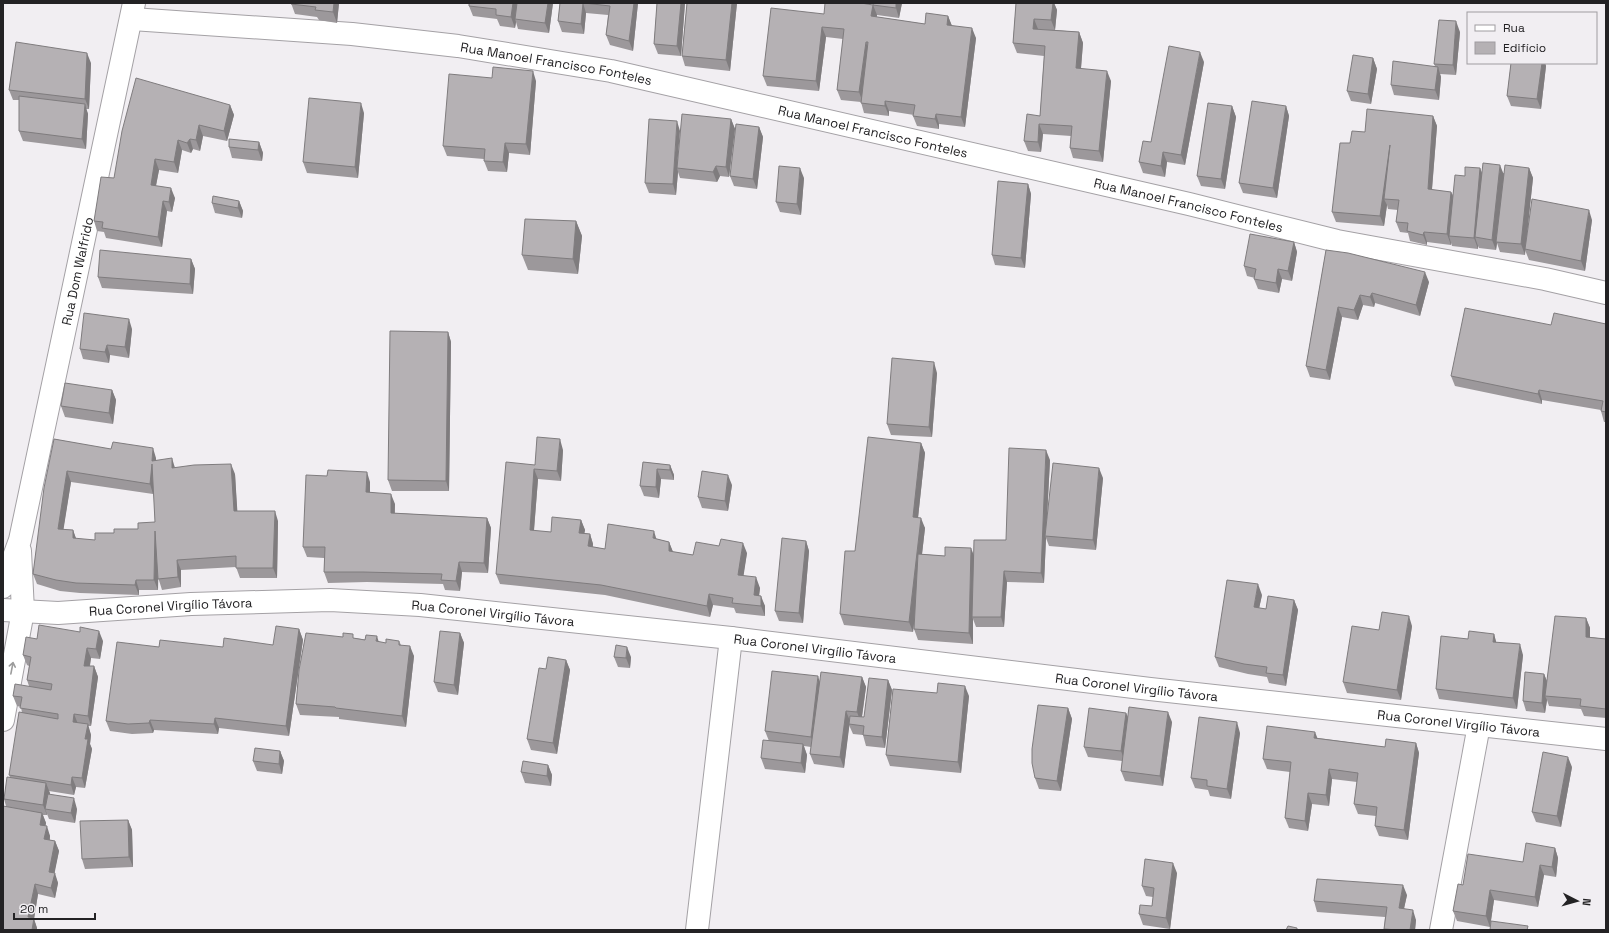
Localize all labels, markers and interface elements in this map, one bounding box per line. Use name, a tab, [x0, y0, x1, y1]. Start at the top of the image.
legend	[1467, 12, 1597, 64]
text: Rua	[1503, 20, 1525, 36]
street label: Rua Manoel Francisco Fonteles	[459, 38, 654, 89]
text: Edifício	[1503, 40, 1546, 56]
street label: Rua Manoel Francisco Fonteles	[776, 101, 970, 161]
street label: Rua Manoel Francisco Fonteles	[1092, 174, 1285, 236]
street label: Rua Dom Walfrido	[57, 215, 97, 327]
street label: Rua Coronel Virgílio Távora	[88, 594, 253, 619]
street label: Rua Coronel Virgílio Távora	[411, 596, 576, 630]
street label: Rua Coronel Virgílio Távora	[733, 630, 898, 667]
one-way arrow	[8, 661, 16, 674]
street label: Rua Coronel Virgílio Távora	[1054, 669, 1219, 705]
street label: Rua Coronel Virgílio Távora	[1376, 705, 1542, 740]
north arrow	[1557, 881, 1597, 921]
scale bar	[14, 895, 95, 921]
text: N	[1580, 898, 1594, 906]
text: 20 m	[20, 901, 48, 917]

